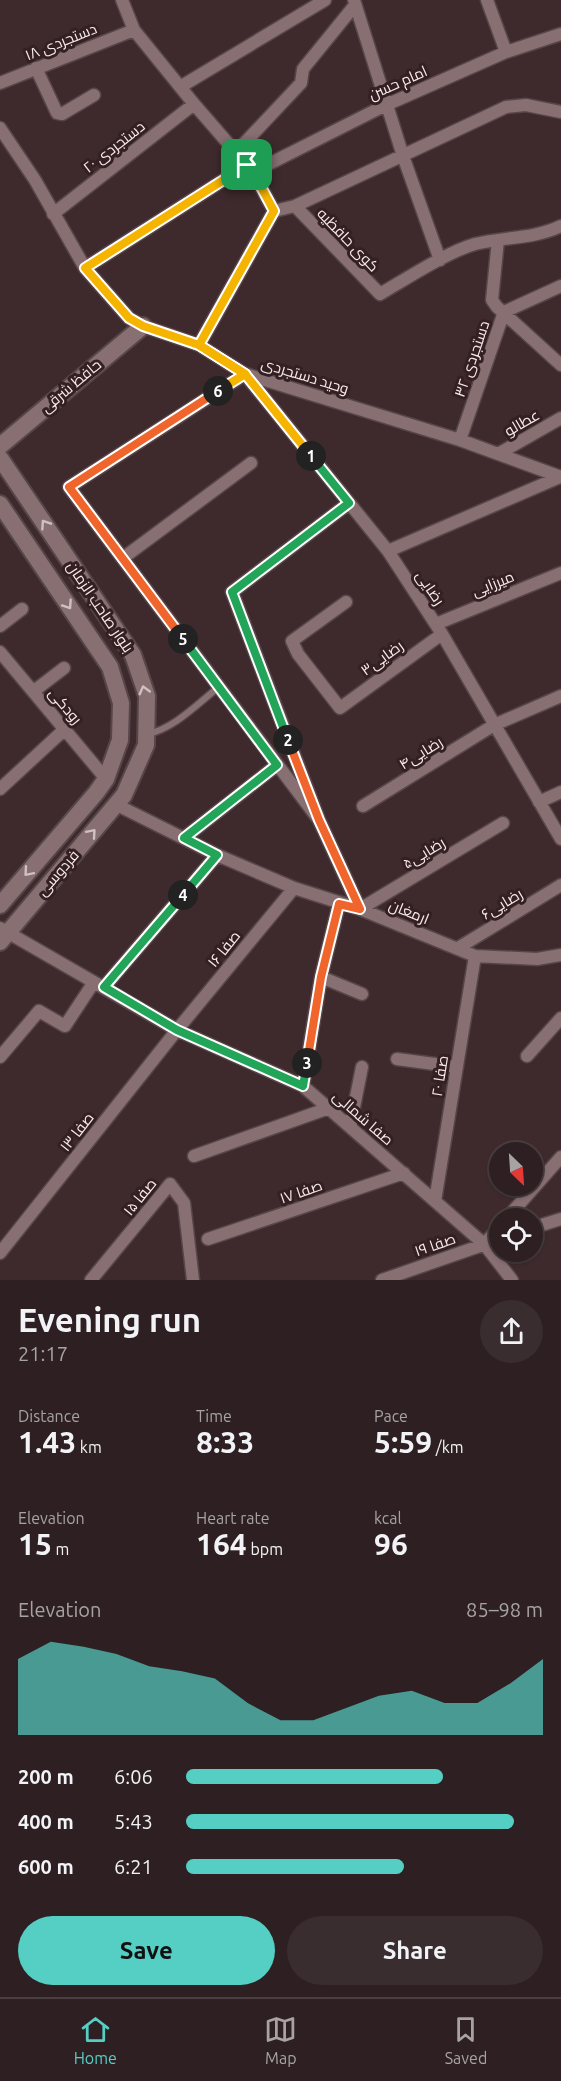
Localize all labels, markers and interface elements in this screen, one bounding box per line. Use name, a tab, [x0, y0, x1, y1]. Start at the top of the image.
street label: دستجردی ۱۸	[23, 19, 100, 65]
street label: امام حسن	[366, 62, 431, 105]
street label: دستجردی ۲۰	[80, 117, 149, 177]
pin	[221, 139, 272, 190]
icon: arrive	[230, 148, 263, 181]
street label: کوی حافظیه	[313, 205, 383, 276]
street label: دستجردی ۳۲	[451, 318, 494, 400]
street label: وحید دستجردی	[259, 354, 351, 399]
street label: حافظ شرقی	[37, 356, 105, 417]
pin: 6	[203, 376, 233, 406]
text: 6	[213, 382, 223, 400]
street label: عطالو	[501, 406, 543, 440]
pin: 1	[296, 441, 326, 471]
text: 1	[306, 447, 316, 465]
one-way arrow	[41, 520, 52, 531]
street label: بلوار صاحب الزمان	[62, 558, 137, 657]
street label: رضایی	[411, 567, 448, 609]
street label: میرزایی	[469, 567, 517, 601]
one-way arrow	[61, 598, 72, 609]
pin: 5	[168, 624, 198, 654]
text: 5	[178, 630, 188, 648]
street label: رضایی۳	[357, 637, 407, 680]
street label: رودکی	[44, 684, 85, 729]
one-way arrow	[139, 685, 152, 695]
pin: 2	[273, 725, 303, 755]
text: 2	[283, 731, 293, 749]
street label: رضایی۴	[396, 733, 447, 774]
one-way arrow	[85, 829, 96, 840]
street label: رضایی۵	[400, 833, 449, 873]
street label: فردوسی	[33, 846, 83, 900]
one-way arrow	[24, 865, 35, 876]
pin: 4	[168, 880, 198, 910]
street label: رضایی۶	[478, 885, 526, 924]
text: 4	[178, 886, 188, 904]
street label: ارمغان	[386, 896, 432, 929]
street label: صفا ۱۶	[204, 927, 243, 970]
pin: 3	[292, 1048, 322, 1078]
text: 3	[302, 1054, 312, 1072]
street label: صفا ۲۰	[428, 1054, 451, 1098]
street label: صفا شمالی	[328, 1087, 397, 1150]
street label: صفا ۱۳	[56, 1109, 97, 1154]
north arrow	[489, 1142, 543, 1196]
map controls	[489, 1142, 543, 1262]
street label: صفا ۱۵	[120, 1175, 160, 1219]
street label: صفا ۱۷	[277, 1176, 324, 1207]
button: locate	[489, 1208, 543, 1262]
street label: صفا ۱۹	[412, 1230, 458, 1259]
button: share	[480, 1300, 543, 1363]
text: Evening run	[18, 1301, 201, 1338]
text: 21:17	[18, 1342, 68, 1365]
text: Distance	[18, 1407, 80, 1425]
text: Time	[196, 1407, 232, 1425]
text: Pace	[374, 1407, 408, 1425]
text: 1.43	[18, 1425, 76, 1459]
text: 8:33	[196, 1425, 254, 1459]
text: 5:59	[374, 1425, 432, 1459]
text: km	[76, 1438, 102, 1456]
text: /km	[432, 1438, 464, 1456]
text: Elevation	[18, 1509, 85, 1527]
text: Heart rate	[196, 1509, 270, 1527]
text: kcal	[374, 1509, 402, 1527]
text: 15	[18, 1527, 52, 1561]
text: 164	[196, 1527, 247, 1561]
text: 96	[374, 1527, 408, 1561]
text: m	[52, 1540, 69, 1558]
text: bpm	[247, 1540, 283, 1558]
text: Elevation	[18, 1598, 101, 1621]
text: 85–98 m	[466, 1598, 543, 1621]
text: 200 m	[18, 1765, 74, 1788]
text: 6:06	[114, 1765, 153, 1788]
text: 400 m	[18, 1810, 74, 1833]
text: 5:43	[114, 1810, 153, 1833]
text: 600 m	[18, 1855, 74, 1878]
text: 6:21	[114, 1855, 153, 1878]
button: Save	[18, 1916, 275, 1985]
button: Share	[287, 1916, 543, 1985]
tab: Home	[74, 2013, 117, 2067]
tab: Map	[264, 2013, 297, 2067]
tab: Saved	[445, 2013, 487, 2067]

